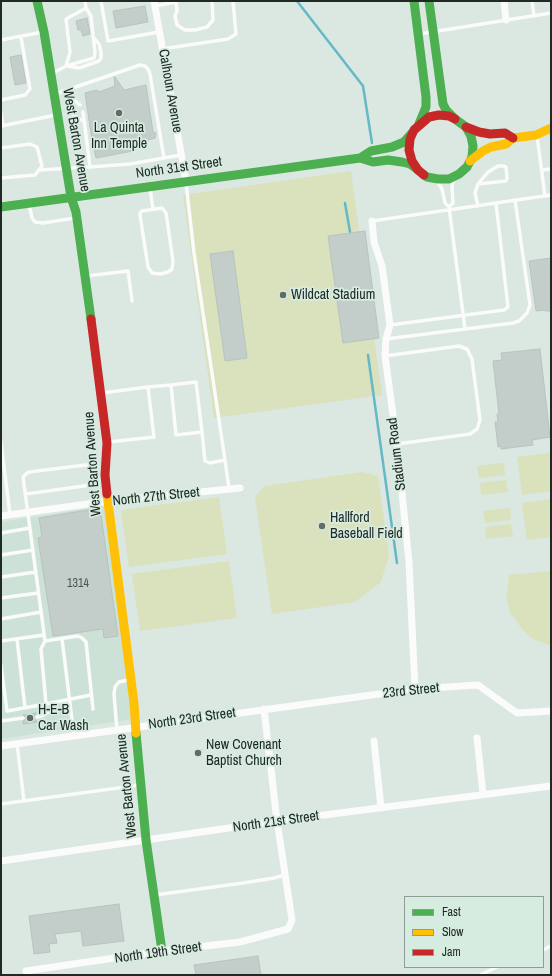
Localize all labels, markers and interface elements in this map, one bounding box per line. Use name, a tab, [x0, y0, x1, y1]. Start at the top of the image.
street label: Calhoun Avenue	[154, 48, 186, 134]
street label: West Barton Avenue	[59, 87, 93, 193]
marker: La Quinta Inn Temple	[114, 108, 124, 118]
place label: La Quinta Inn Temple	[91, 120, 147, 152]
street label: North 31st Street	[135, 154, 223, 182]
place label: Wildcat Stadium	[291, 287, 375, 303]
marker: Wildcat Stadium	[278, 290, 288, 300]
street label: West Barton Avenue	[81, 411, 105, 517]
street label: Stadium Road	[384, 417, 410, 491]
street label: North 27th Street	[112, 484, 200, 510]
place label: Hallford Baseball Field	[330, 510, 403, 542]
marker: Hallford Baseball Field	[317, 521, 327, 531]
house number: 1314	[67, 577, 89, 591]
street label: 23rd Street	[382, 680, 440, 702]
place label: H-E-B Car Wash	[38, 702, 89, 734]
street label: North 23rd Street	[147, 705, 237, 733]
marker: H-E-B Car Wash	[25, 713, 35, 723]
street label: West Barton Avenue	[113, 733, 141, 839]
place label: New Covenant Baptist Church	[206, 737, 282, 770]
marker: New Covenant Baptist Church	[193, 748, 203, 758]
street label: North 21st Street	[232, 808, 320, 836]
legend	[404, 896, 544, 968]
text: Fast	[442, 904, 461, 920]
text: Slow	[442, 924, 463, 940]
street label: North 19th Street	[114, 939, 202, 967]
text: Jam	[442, 944, 461, 960]

